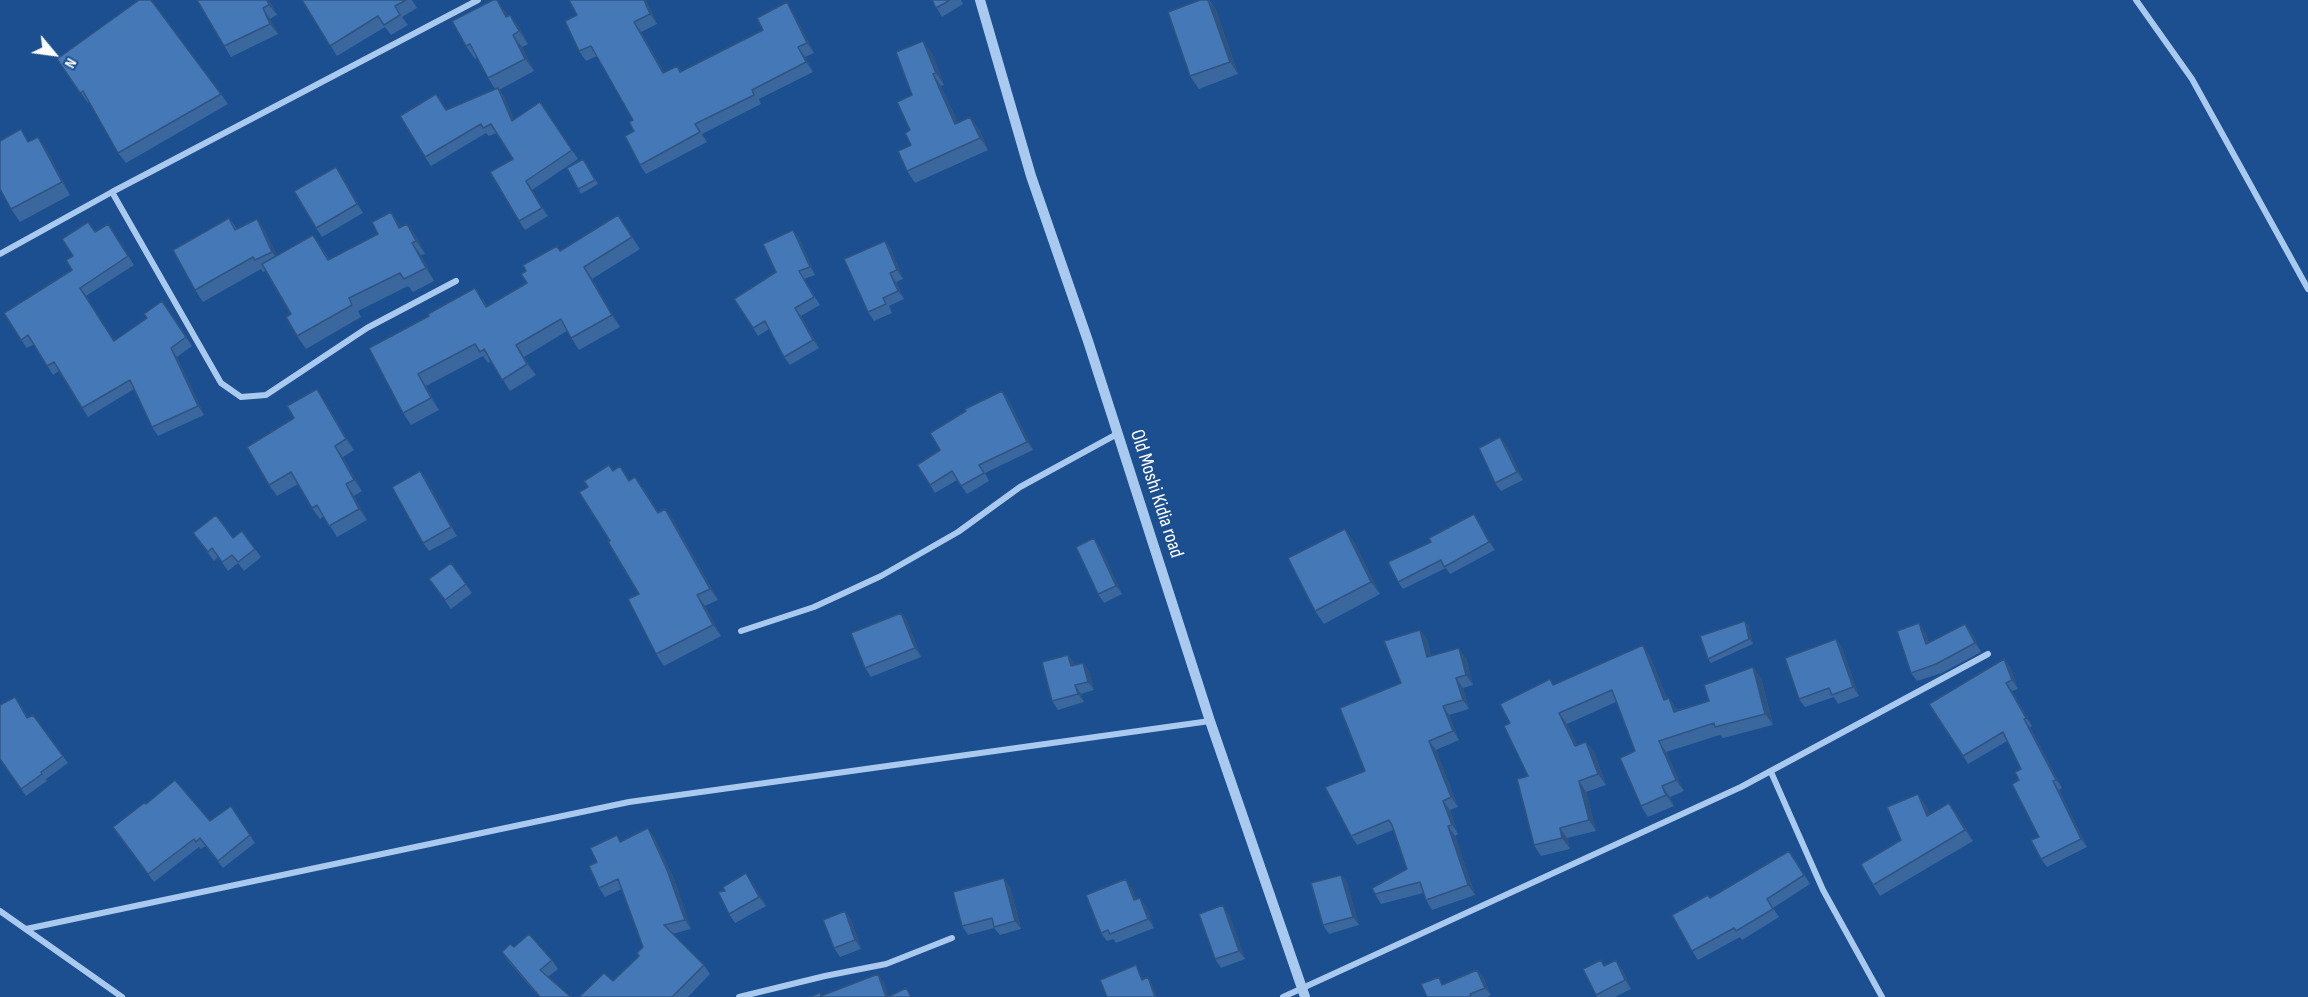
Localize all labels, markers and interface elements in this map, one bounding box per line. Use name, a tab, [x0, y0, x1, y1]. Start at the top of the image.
north arrow	[24, 24, 84, 84]
text: N	[60, 55, 81, 71]
street label: Old Moshi Kidia road	[1124, 427, 1188, 561]

